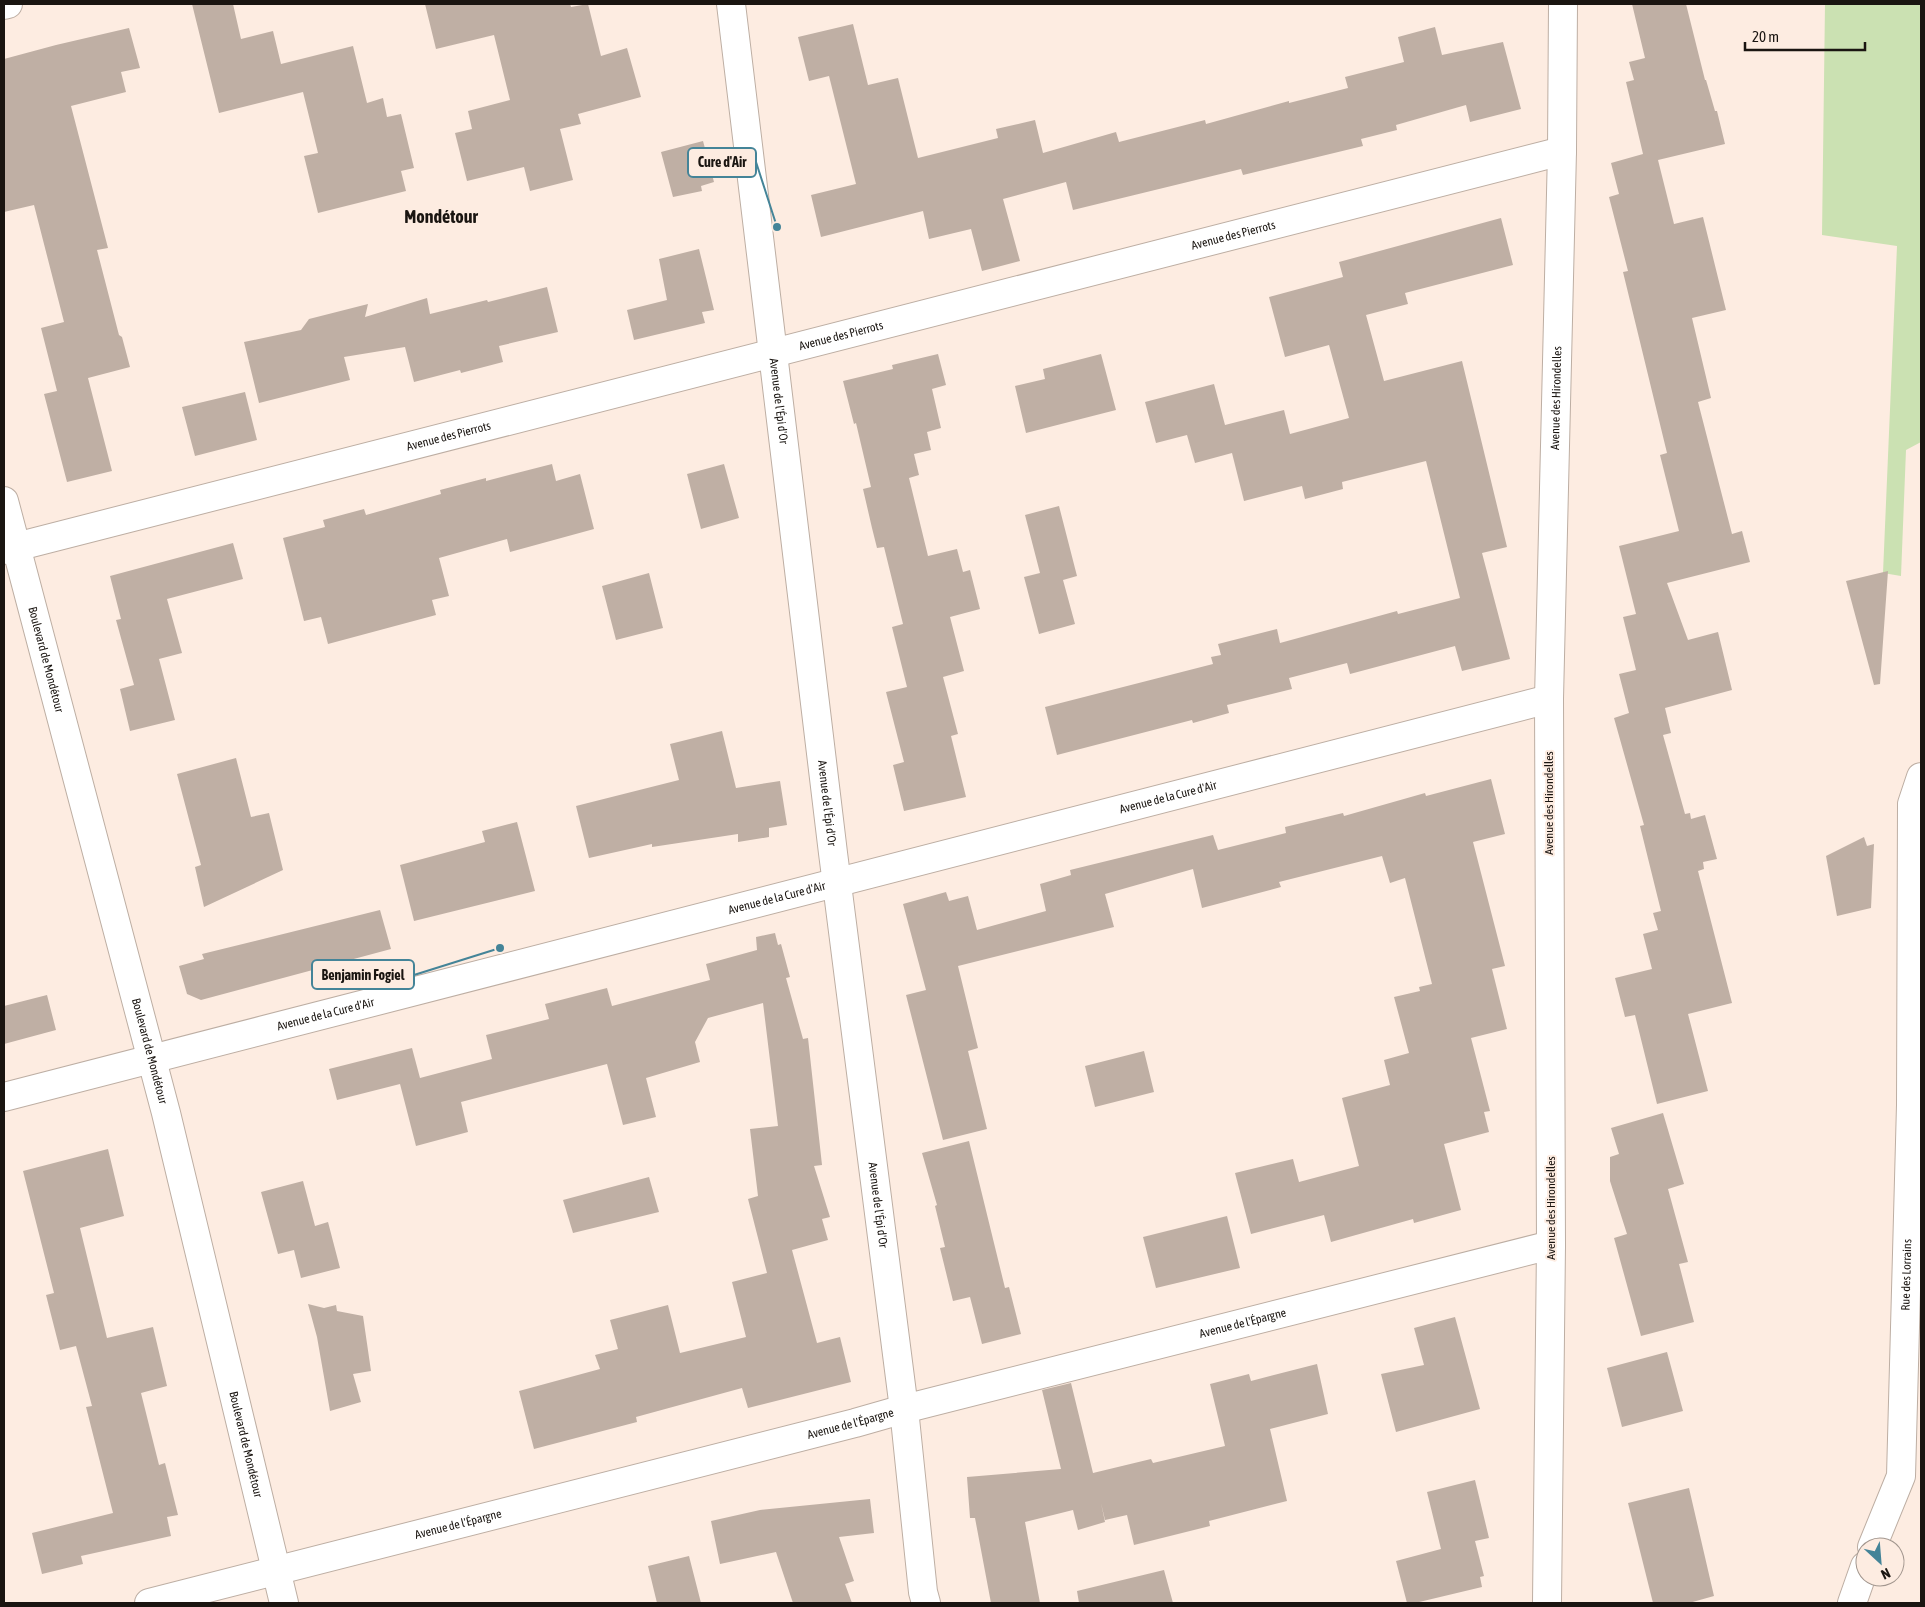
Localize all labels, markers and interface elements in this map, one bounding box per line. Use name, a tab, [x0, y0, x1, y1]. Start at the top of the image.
scale bar	[1745, 20, 1865, 52]
text: 20 m	[1752, 28, 1779, 45]
callout: Cure d'Air	[688, 148, 756, 177]
text: Cure d'Air	[698, 154, 747, 170]
district label: Mondétour	[404, 206, 478, 227]
street label: Avenue des Pierrots	[1190, 218, 1277, 253]
street label: Avenue des Pierrots	[797, 318, 885, 353]
street label: Avenue des Hirondelles	[1548, 346, 1564, 450]
street label: Avenue de l'Épi d'Or	[767, 357, 791, 445]
street label: Avenue des Pierrots	[405, 419, 492, 454]
street label: Boulevard de Mondétour	[25, 605, 67, 714]
street label: Avenue des Hirondelles	[1542, 751, 1556, 855]
street label: Avenue de l'Épi d'Or	[815, 760, 839, 847]
street label: Avenue de la Cure d'Air	[1118, 778, 1219, 816]
street label: Avenue de la Cure d'Air	[727, 879, 827, 917]
callout: Benjamin Fogiel	[312, 960, 414, 989]
text: Benjamin Fogiel	[322, 967, 405, 983]
street label: Avenue de la Cure d'Air	[275, 995, 376, 1033]
street label: Boulevard de Mondétour	[129, 997, 170, 1106]
street label: Avenue des Hirondelles	[1544, 1156, 1558, 1260]
street label: Avenue de l'Épi d'Or	[866, 1161, 890, 1249]
street label: Rue des Lorrains	[1898, 1239, 1914, 1311]
street label: Avenue de l'Épargne	[1198, 1305, 1288, 1341]
street label: Boulevard de Mondétour	[226, 1390, 265, 1499]
street label: Avenue de l'Épargne	[806, 1405, 895, 1442]
street label: Avenue de l'Épargne	[413, 1506, 503, 1542]
north arrow	[1855, 1537, 1905, 1587]
text: N	[1878, 1565, 1893, 1583]

